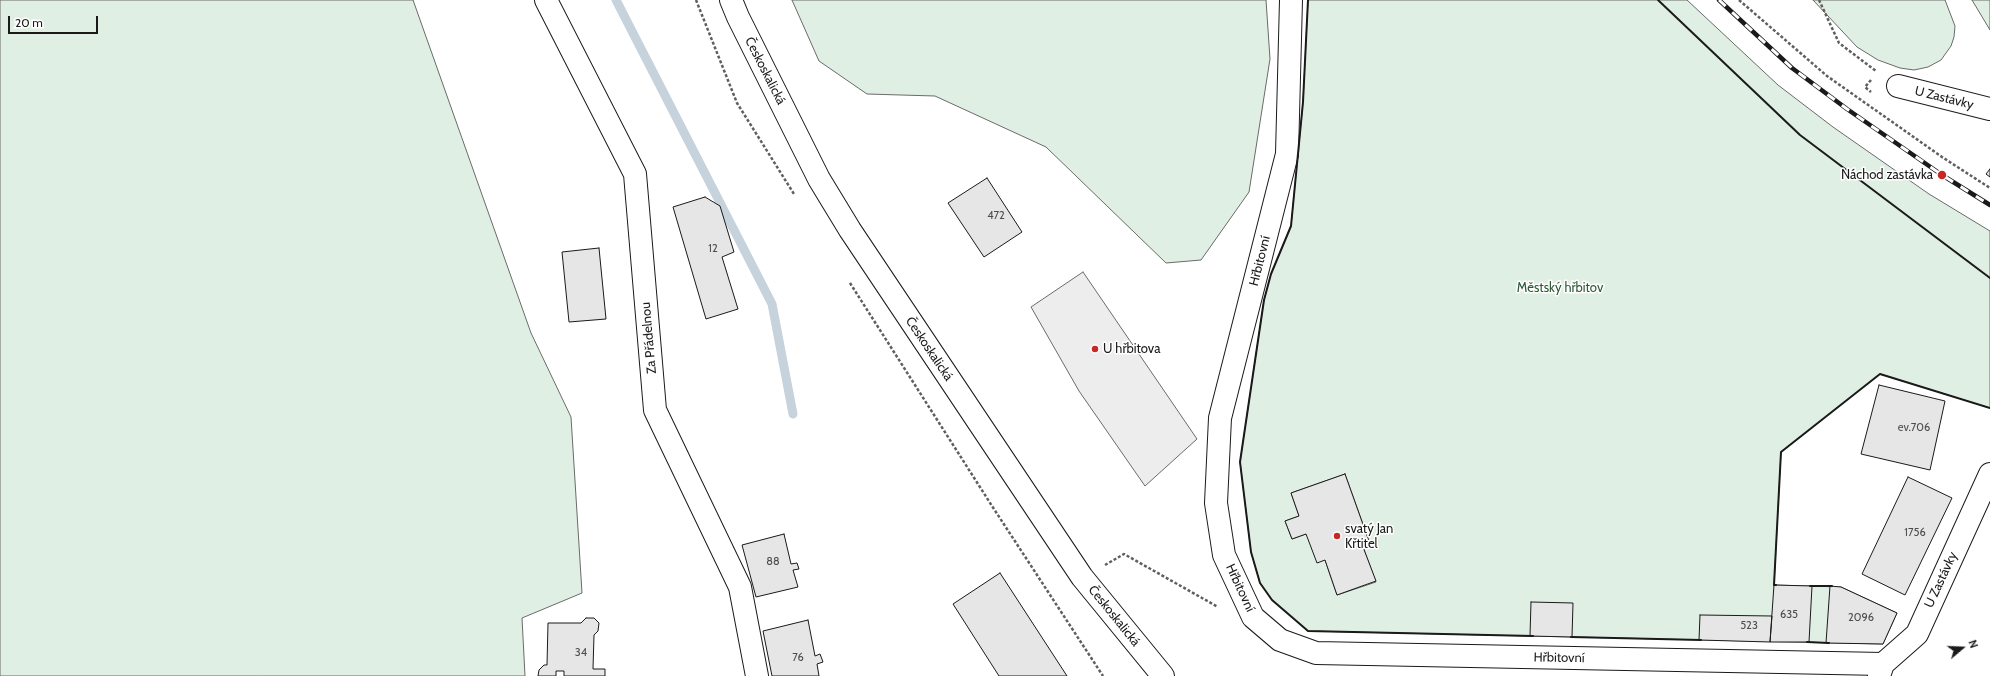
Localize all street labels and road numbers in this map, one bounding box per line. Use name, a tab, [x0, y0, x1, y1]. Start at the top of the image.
street label: Českoskalická	[741, 35, 789, 107]
street label: U Zastávky	[1913, 83, 1975, 113]
street label: Hřbitovní	[1246, 234, 1274, 288]
street label: Za Přádelnou	[638, 301, 660, 375]
street label: Českoskalická	[902, 314, 956, 384]
street label: U Zastávky	[1921, 549, 1961, 611]
street label: Hřbitovní	[1222, 562, 1258, 614]
street label: Českoskalická	[1085, 582, 1143, 650]
street label: Hřbitovní	[1533, 650, 1585, 666]

